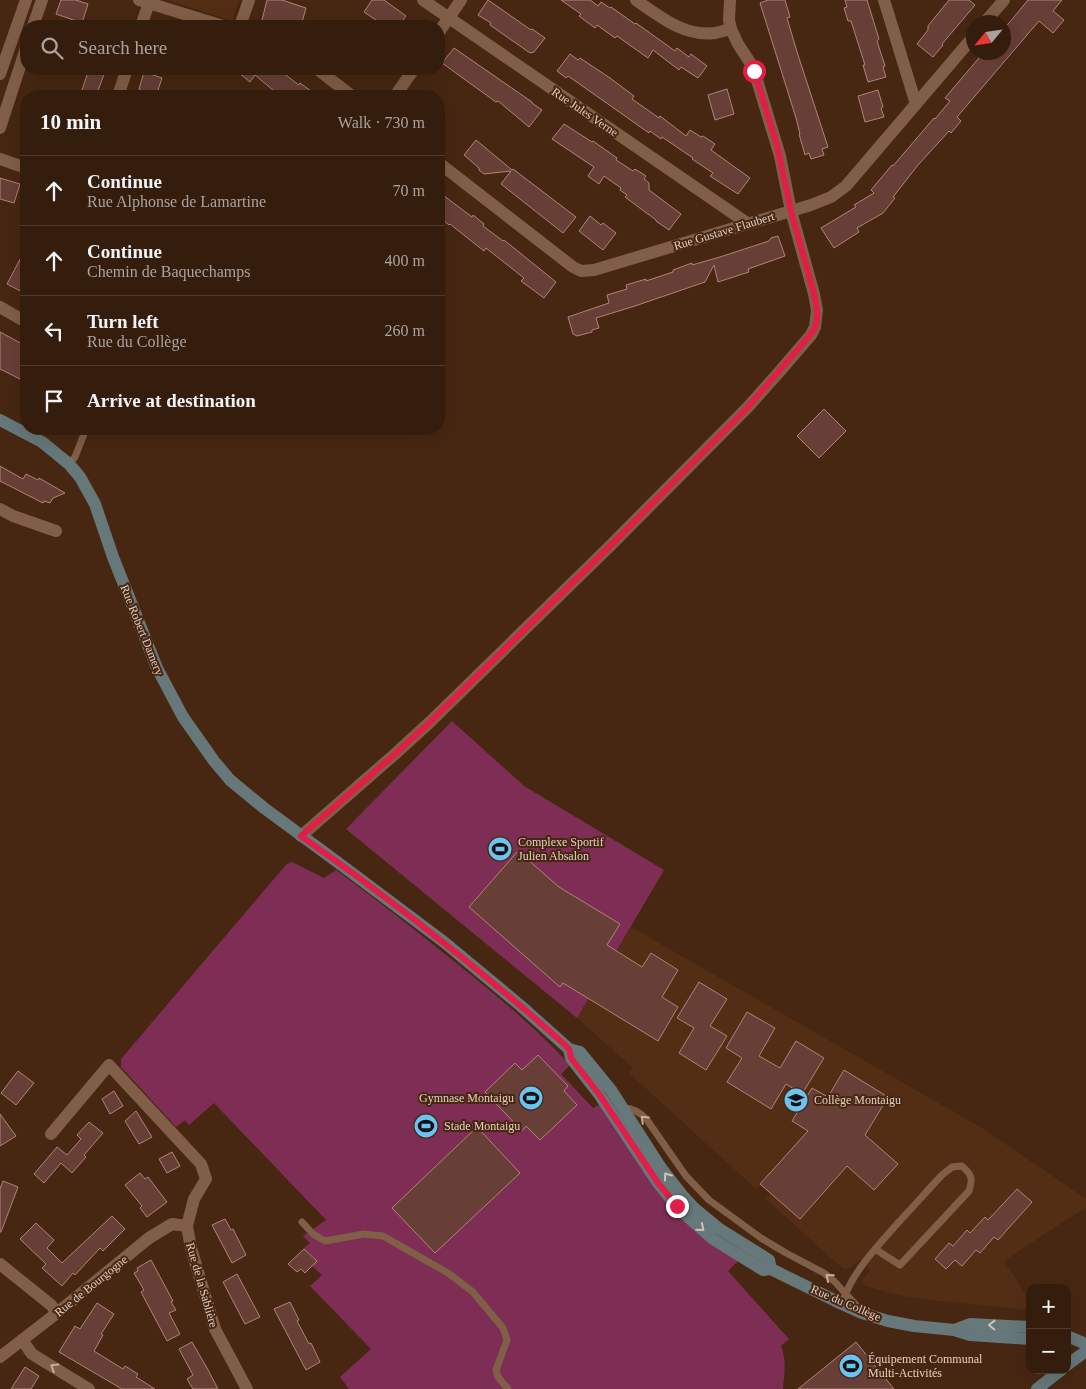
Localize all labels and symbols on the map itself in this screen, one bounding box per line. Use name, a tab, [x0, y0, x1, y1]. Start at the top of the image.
north arrow	[966, 15, 1011, 60]
route start	[743, 60, 766, 83]
street label: Rue Jules Verne	[549, 85, 621, 139]
street label: Rue Gustave Flaubert	[672, 209, 777, 253]
street label: Rue Robert Damery	[117, 583, 167, 677]
place label: Complexe Sportif Julien Absalon	[518, 835, 604, 863]
sports icon: Complexe Sportif Julien Absalon	[487, 836, 513, 862]
sports icon: Gymnase Montaigu	[518, 1085, 544, 1111]
school or university icon: Collège Montaigu	[783, 1087, 809, 1113]
place label: Gymnase Montaigu	[419, 1091, 514, 1105]
place label: Collège Montaigu	[814, 1093, 901, 1107]
sports icon: Stade Montaigu	[413, 1113, 439, 1139]
one-way arrow	[641, 1115, 650, 1124]
place label: Stade Montaigu	[444, 1119, 520, 1133]
one-way arrow	[664, 1172, 673, 1181]
route end	[666, 1195, 689, 1218]
one-way arrow	[695, 1223, 704, 1232]
street label: Rue de la Sablière	[183, 1241, 221, 1329]
street label: Rue de Bourgogne	[52, 1252, 130, 1320]
one-way arrow	[826, 1275, 835, 1283]
street label: Rue du Collège	[809, 1282, 883, 1324]
one-way arrow	[987, 1320, 995, 1330]
place label: Équipement Communal Multi-Activités	[868, 1352, 983, 1380]
sports icon: Équipement Communal Multi-Activités	[838, 1353, 864, 1379]
one-way arrow	[50, 1364, 59, 1373]

